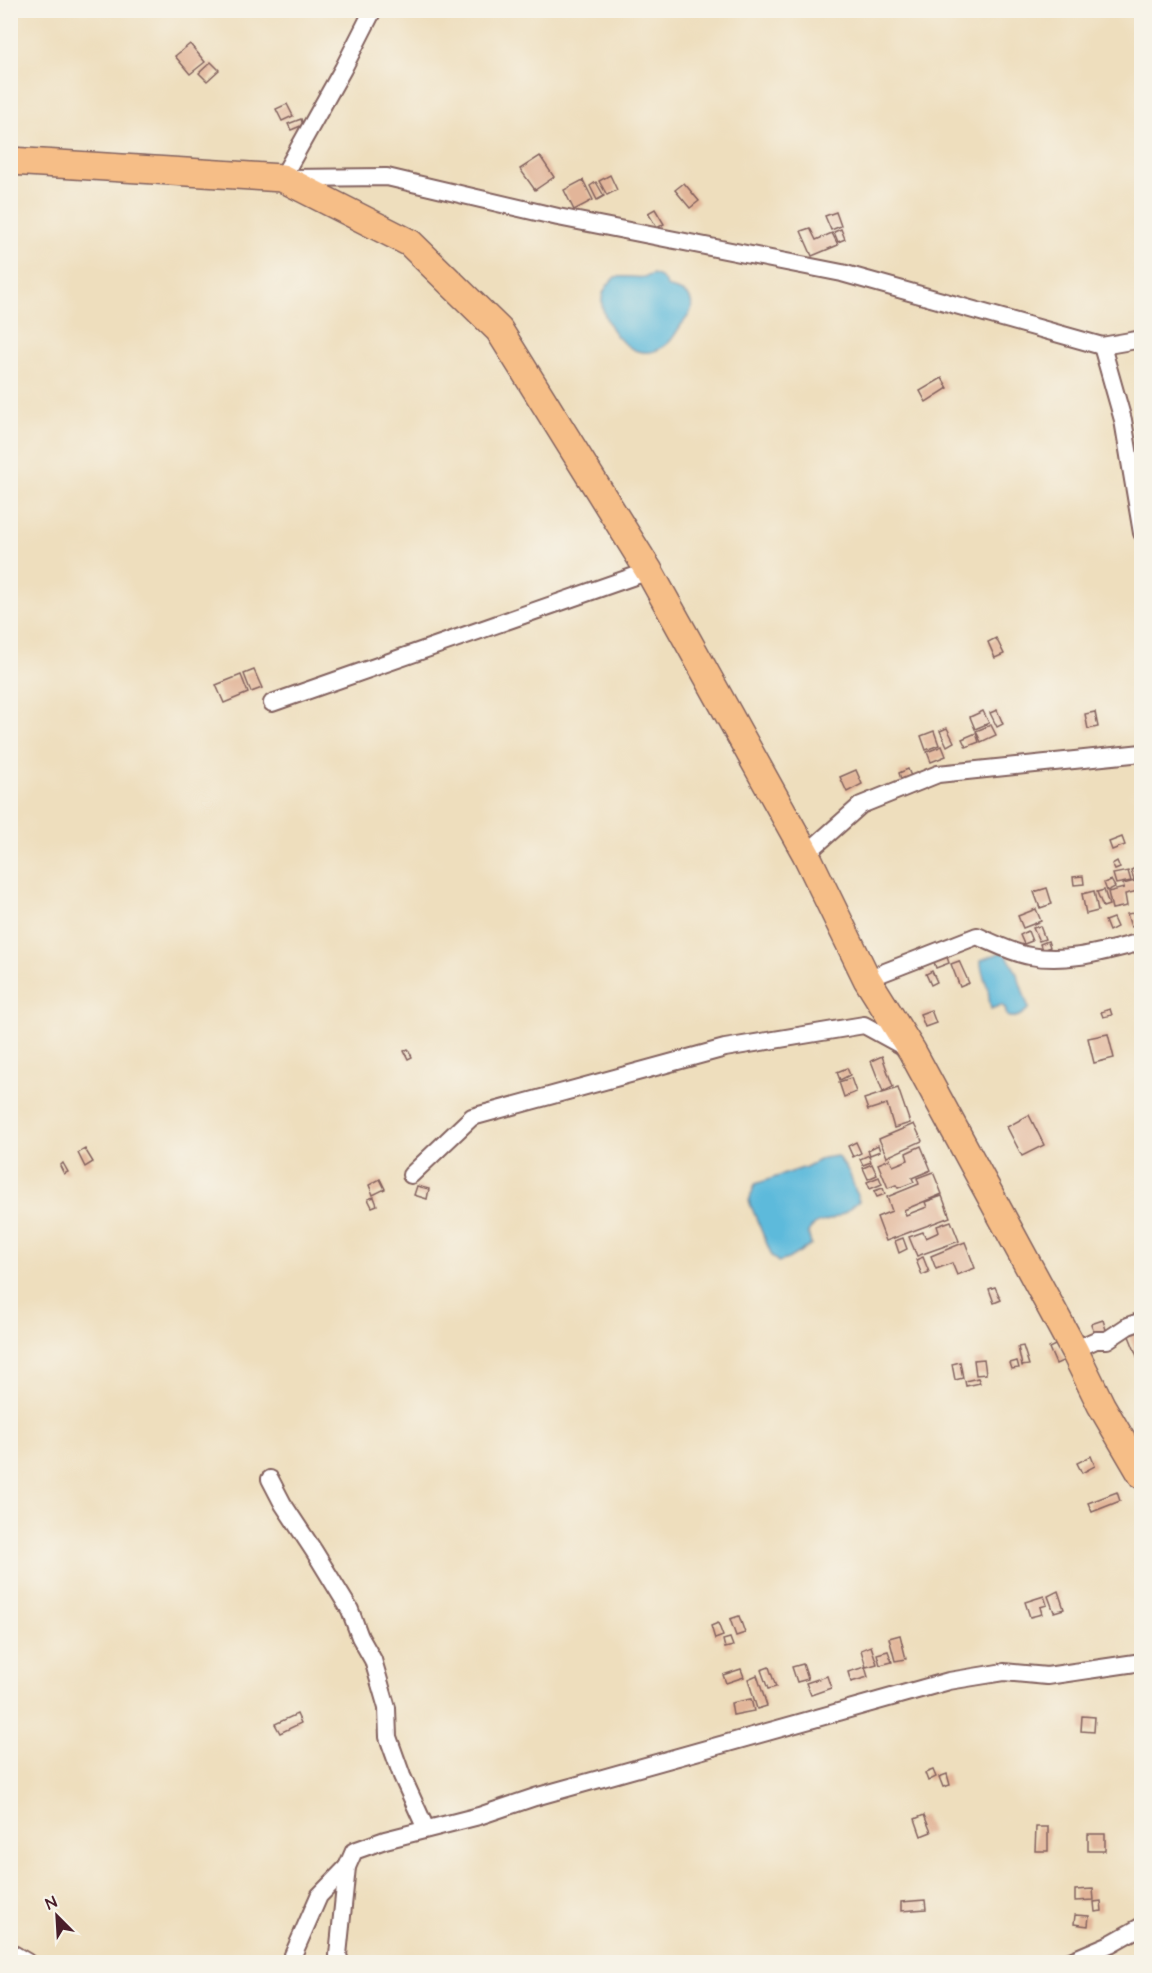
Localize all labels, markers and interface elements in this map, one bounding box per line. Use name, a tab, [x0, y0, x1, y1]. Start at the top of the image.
north arrow	[27, 1886, 87, 1946]
text: N	[42, 1891, 60, 1915]

